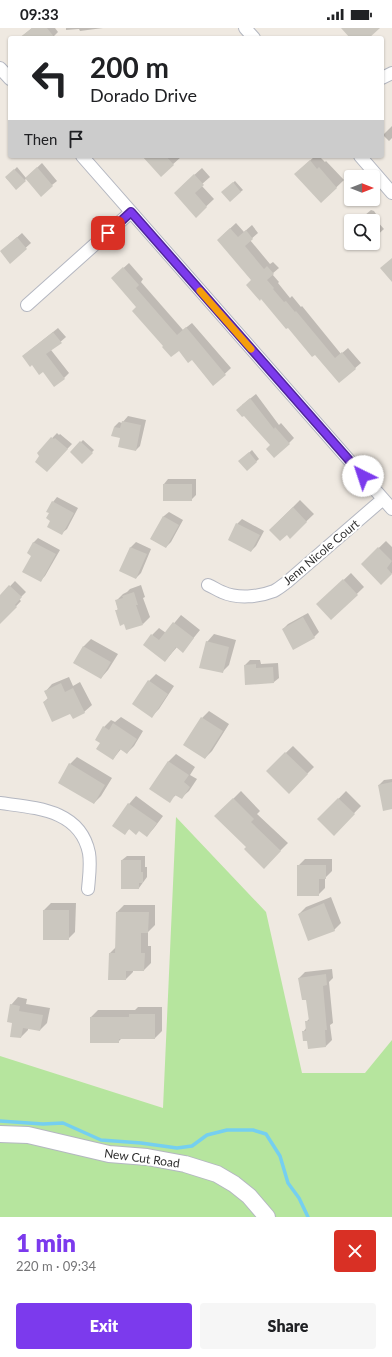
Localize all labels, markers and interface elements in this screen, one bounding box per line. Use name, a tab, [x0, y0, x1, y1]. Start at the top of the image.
text: 09:33	[20, 5, 59, 23]
text: 200 m	[90, 50, 169, 84]
icon: left	[24, 52, 76, 104]
text: Dorado Drive	[90, 84, 197, 106]
icon: arrive	[65, 128, 87, 150]
text: Then	[24, 130, 57, 148]
north arrow	[344, 170, 380, 206]
map controls	[344, 170, 380, 250]
button: search	[344, 214, 380, 250]
pin	[91, 216, 125, 250]
icon: arrive	[97, 222, 119, 244]
position arrow	[342, 455, 384, 497]
street label: Jenn Nicole Court	[280, 515, 362, 588]
street label: New Cut Road	[103, 1145, 181, 1171]
text: 1 min	[16, 1228, 76, 1257]
button: close	[334, 1230, 376, 1272]
text: 220 m · 09:34	[16, 1258, 96, 1274]
button: Exit	[16, 1303, 192, 1349]
button: Share	[200, 1303, 376, 1349]

